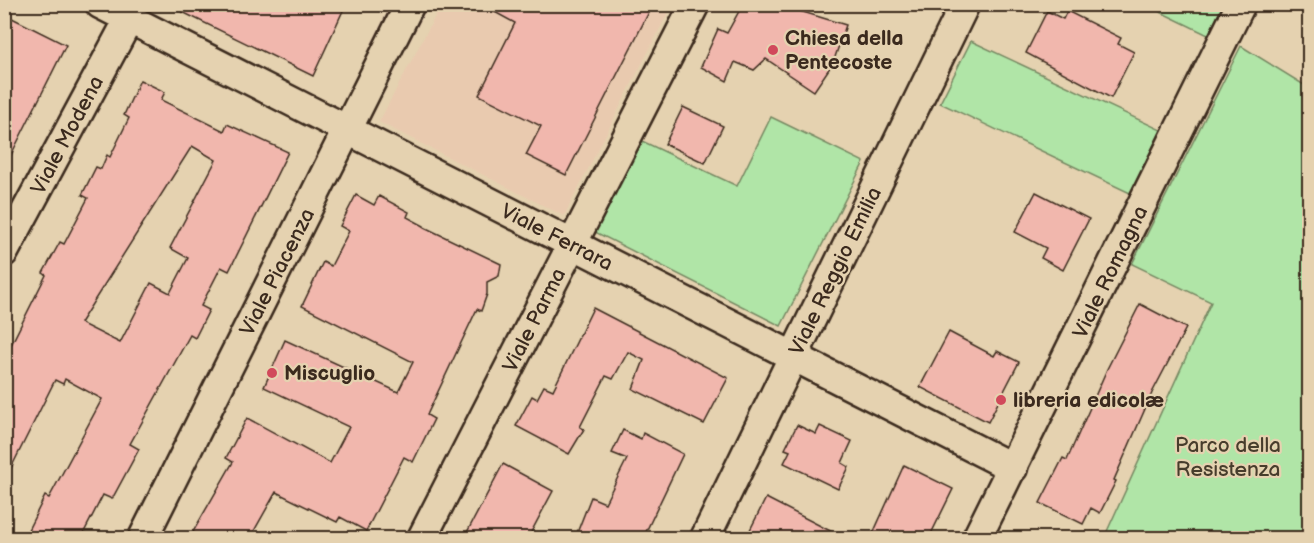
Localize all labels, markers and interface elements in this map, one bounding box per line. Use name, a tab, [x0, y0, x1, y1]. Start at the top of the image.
place label: Chiesa della Pentecoste	[785, 26, 904, 75]
marker: Chiesa della Pentecoste	[766, 43, 780, 57]
street label: Viale Modena	[26, 72, 109, 199]
street label: Viale Reggio Emilia	[784, 183, 887, 359]
street label: Viale Ferrara	[497, 199, 617, 276]
street label: Viale Romagna	[1068, 202, 1153, 343]
street label: Viale Piacenza	[235, 204, 320, 340]
street label: Viale Parma	[498, 264, 571, 376]
place label: Miscuglio	[284, 361, 375, 386]
marker: Miscuglio	[265, 366, 279, 380]
place label: libreria edicolæ	[1013, 388, 1164, 413]
marker: libreria edicolæ	[994, 393, 1008, 407]
park label: Parco della Resistenza	[1175, 433, 1281, 482]

